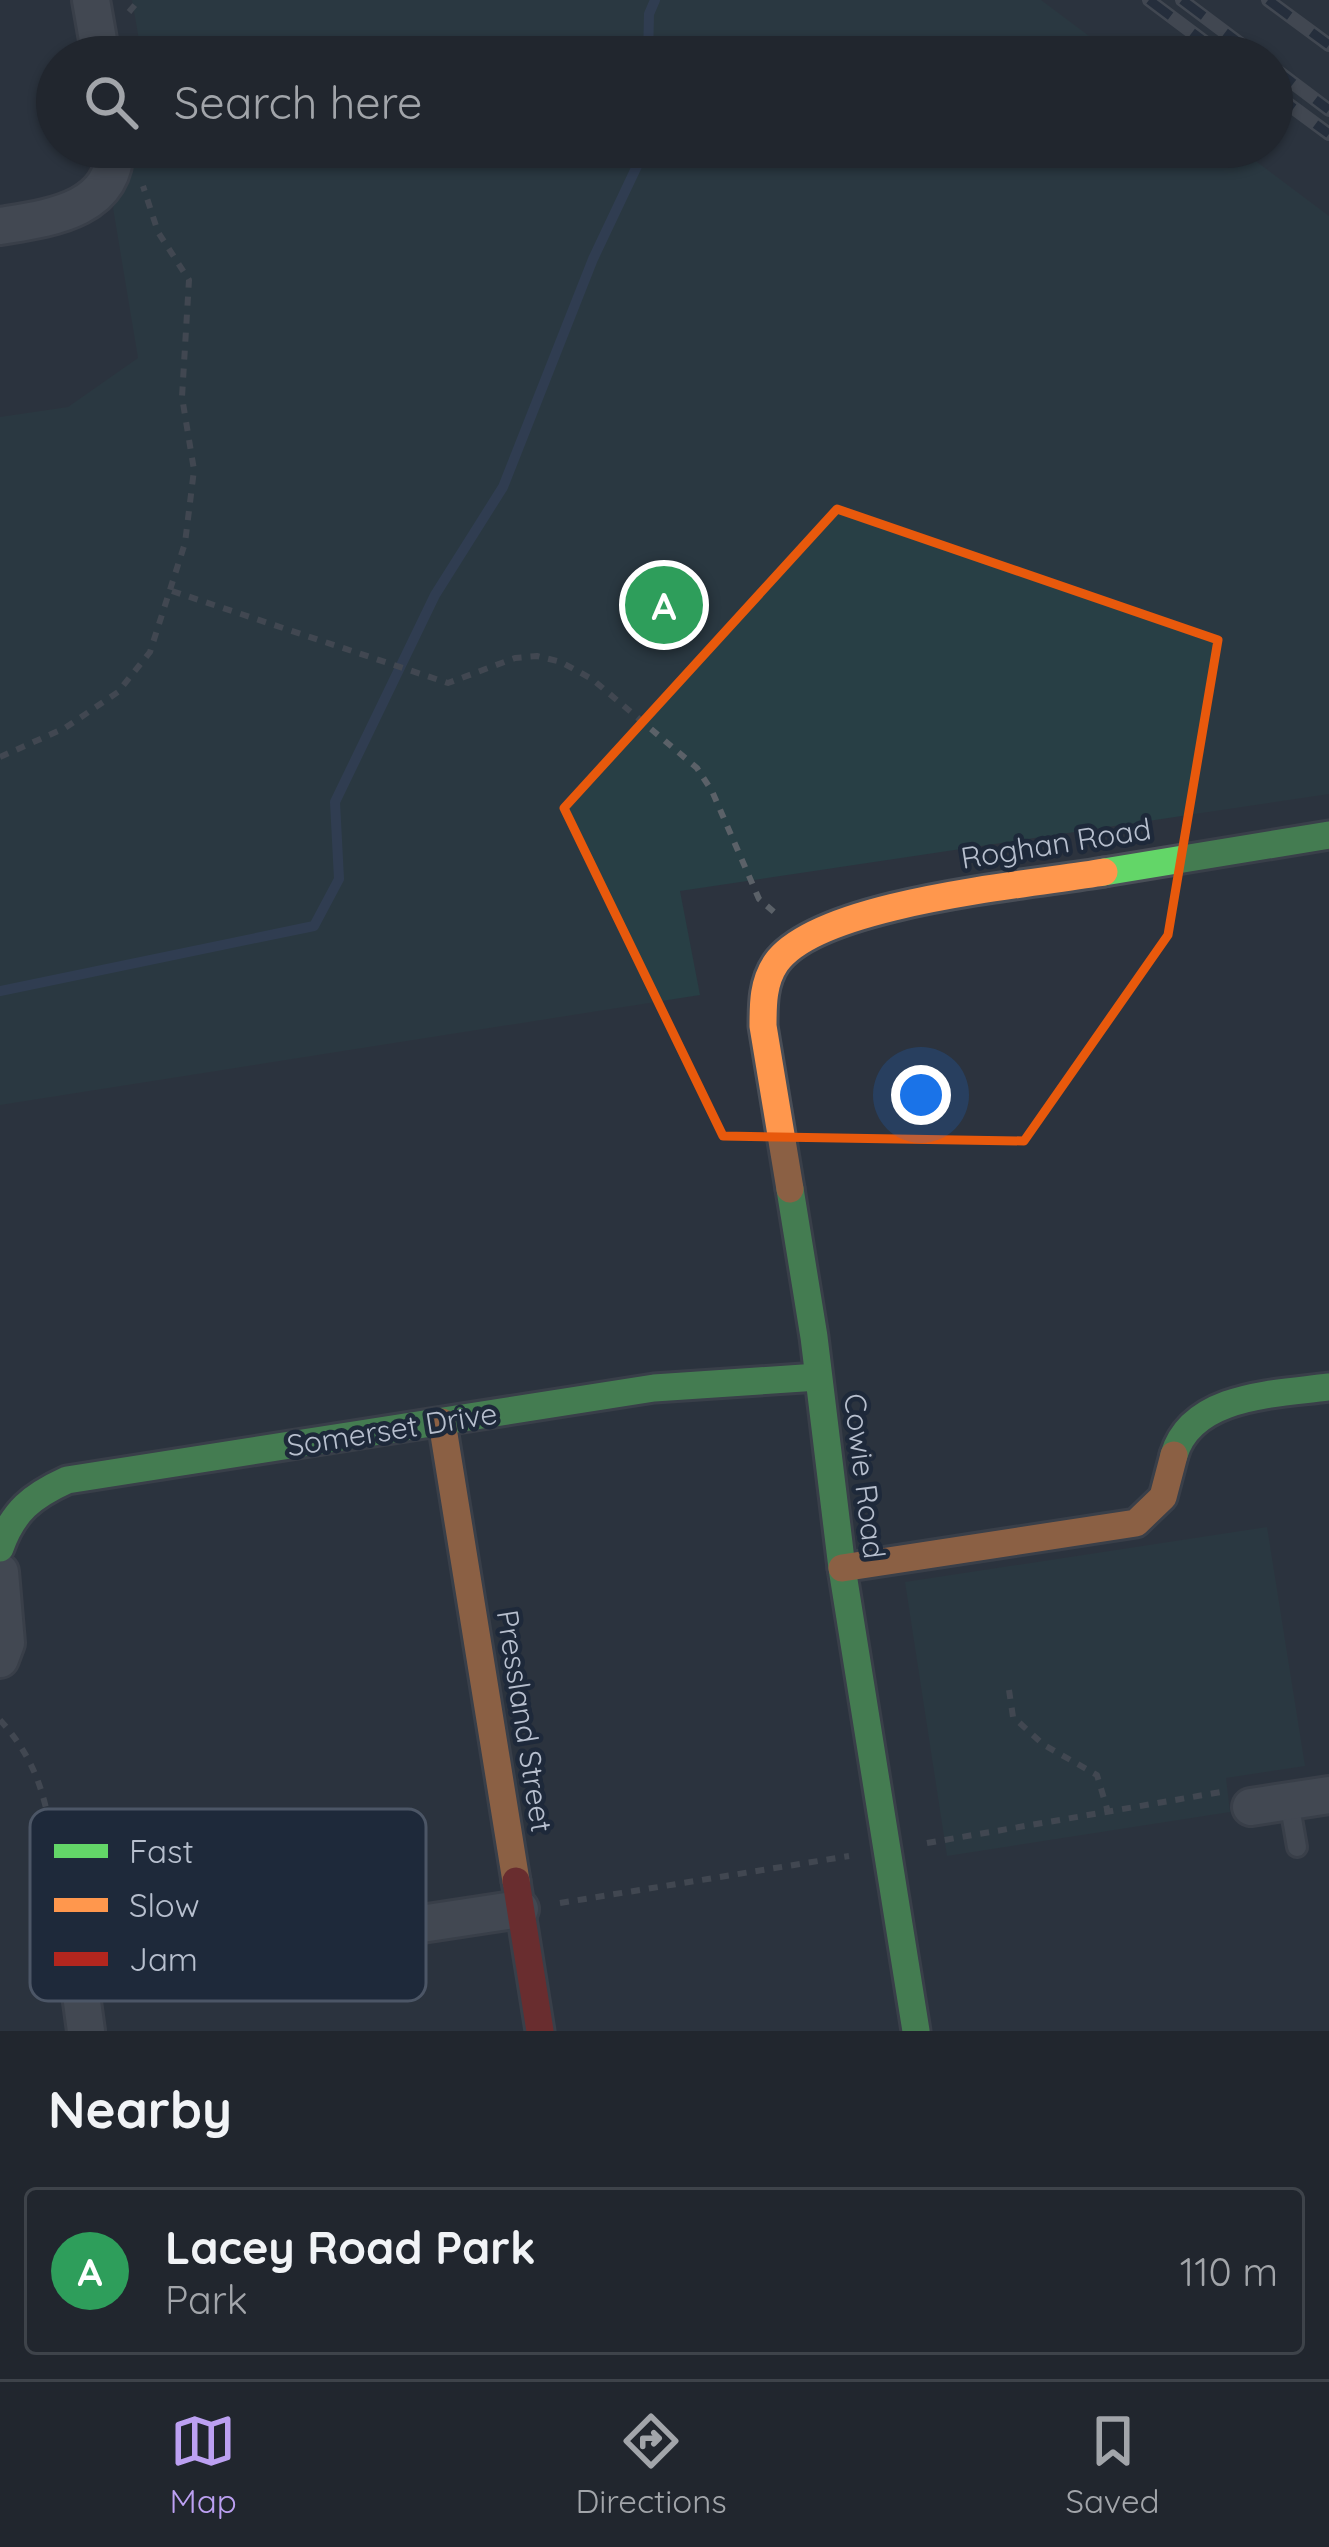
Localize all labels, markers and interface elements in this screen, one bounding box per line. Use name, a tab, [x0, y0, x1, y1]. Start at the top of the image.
search box	[36, 36, 1293, 168]
icon: search	[78, 69, 144, 135]
text: Search here	[174, 74, 422, 130]
pin: A	[625, 560, 703, 650]
street label: Roghan Road	[958, 809, 1154, 877]
your location	[891, 1065, 951, 1125]
street label: Cowie Road	[836, 1391, 894, 1561]
street label: Somerset Drive	[284, 1394, 500, 1464]
street label: Pressland Street	[489, 1607, 561, 1835]
legend	[30, 1809, 426, 2001]
text: Fast	[129, 1830, 194, 1871]
text: Slow	[129, 1884, 200, 1925]
text: Jam	[129, 1938, 198, 1979]
text: Nearby	[48, 2077, 232, 2141]
text: Lacey Road Park	[165, 2219, 536, 2275]
text: A	[78, 2247, 102, 2296]
text: 110 m	[1180, 2247, 1278, 2296]
text: Park	[165, 2275, 248, 2324]
tab: Map	[169, 2408, 237, 2521]
tab: Directions	[575, 2408, 727, 2521]
tab: Saved	[1066, 2408, 1160, 2521]

